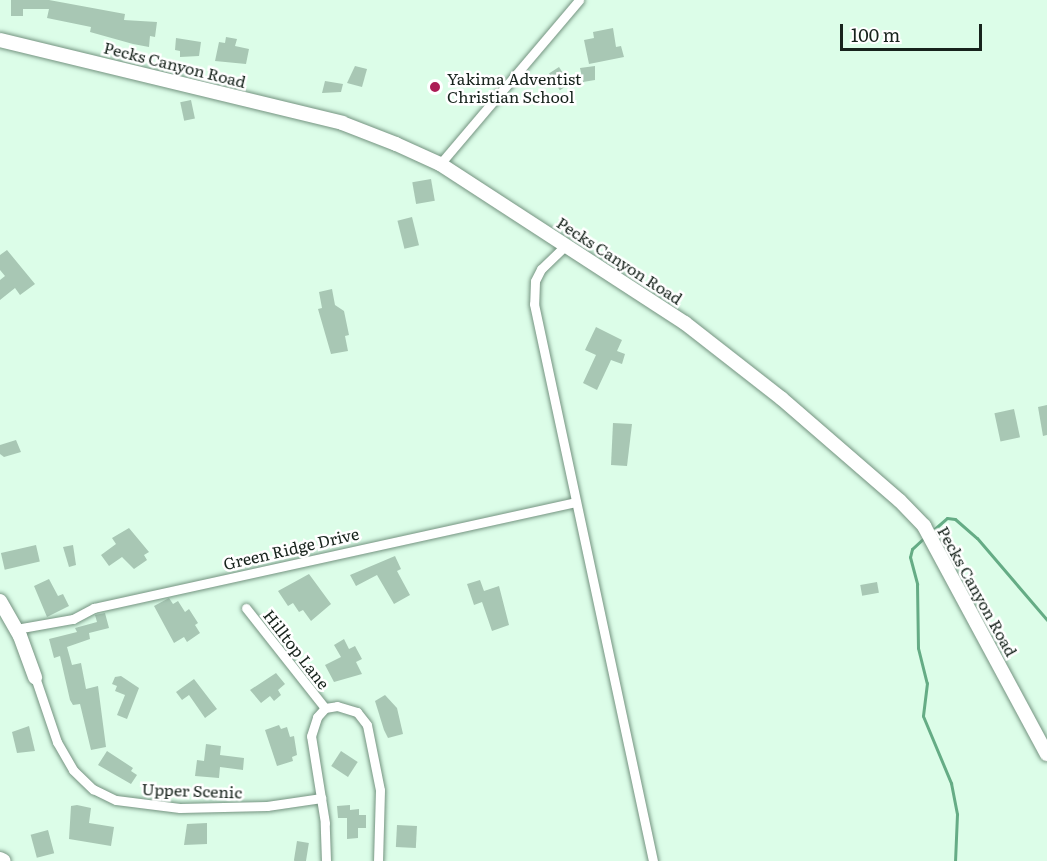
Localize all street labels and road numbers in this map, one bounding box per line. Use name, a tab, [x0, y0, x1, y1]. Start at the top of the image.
street label: Pecks Canyon Road	[102, 37, 248, 91]
street label: Pecks Canyon Road	[554, 212, 686, 308]
street label: Green Ridge Drive	[221, 523, 361, 573]
street label: Pecks Canyon Road	[934, 523, 1022, 659]
street label: Hilltop Lane	[260, 605, 334, 693]
street label: Upper Scenic	[141, 779, 243, 801]

